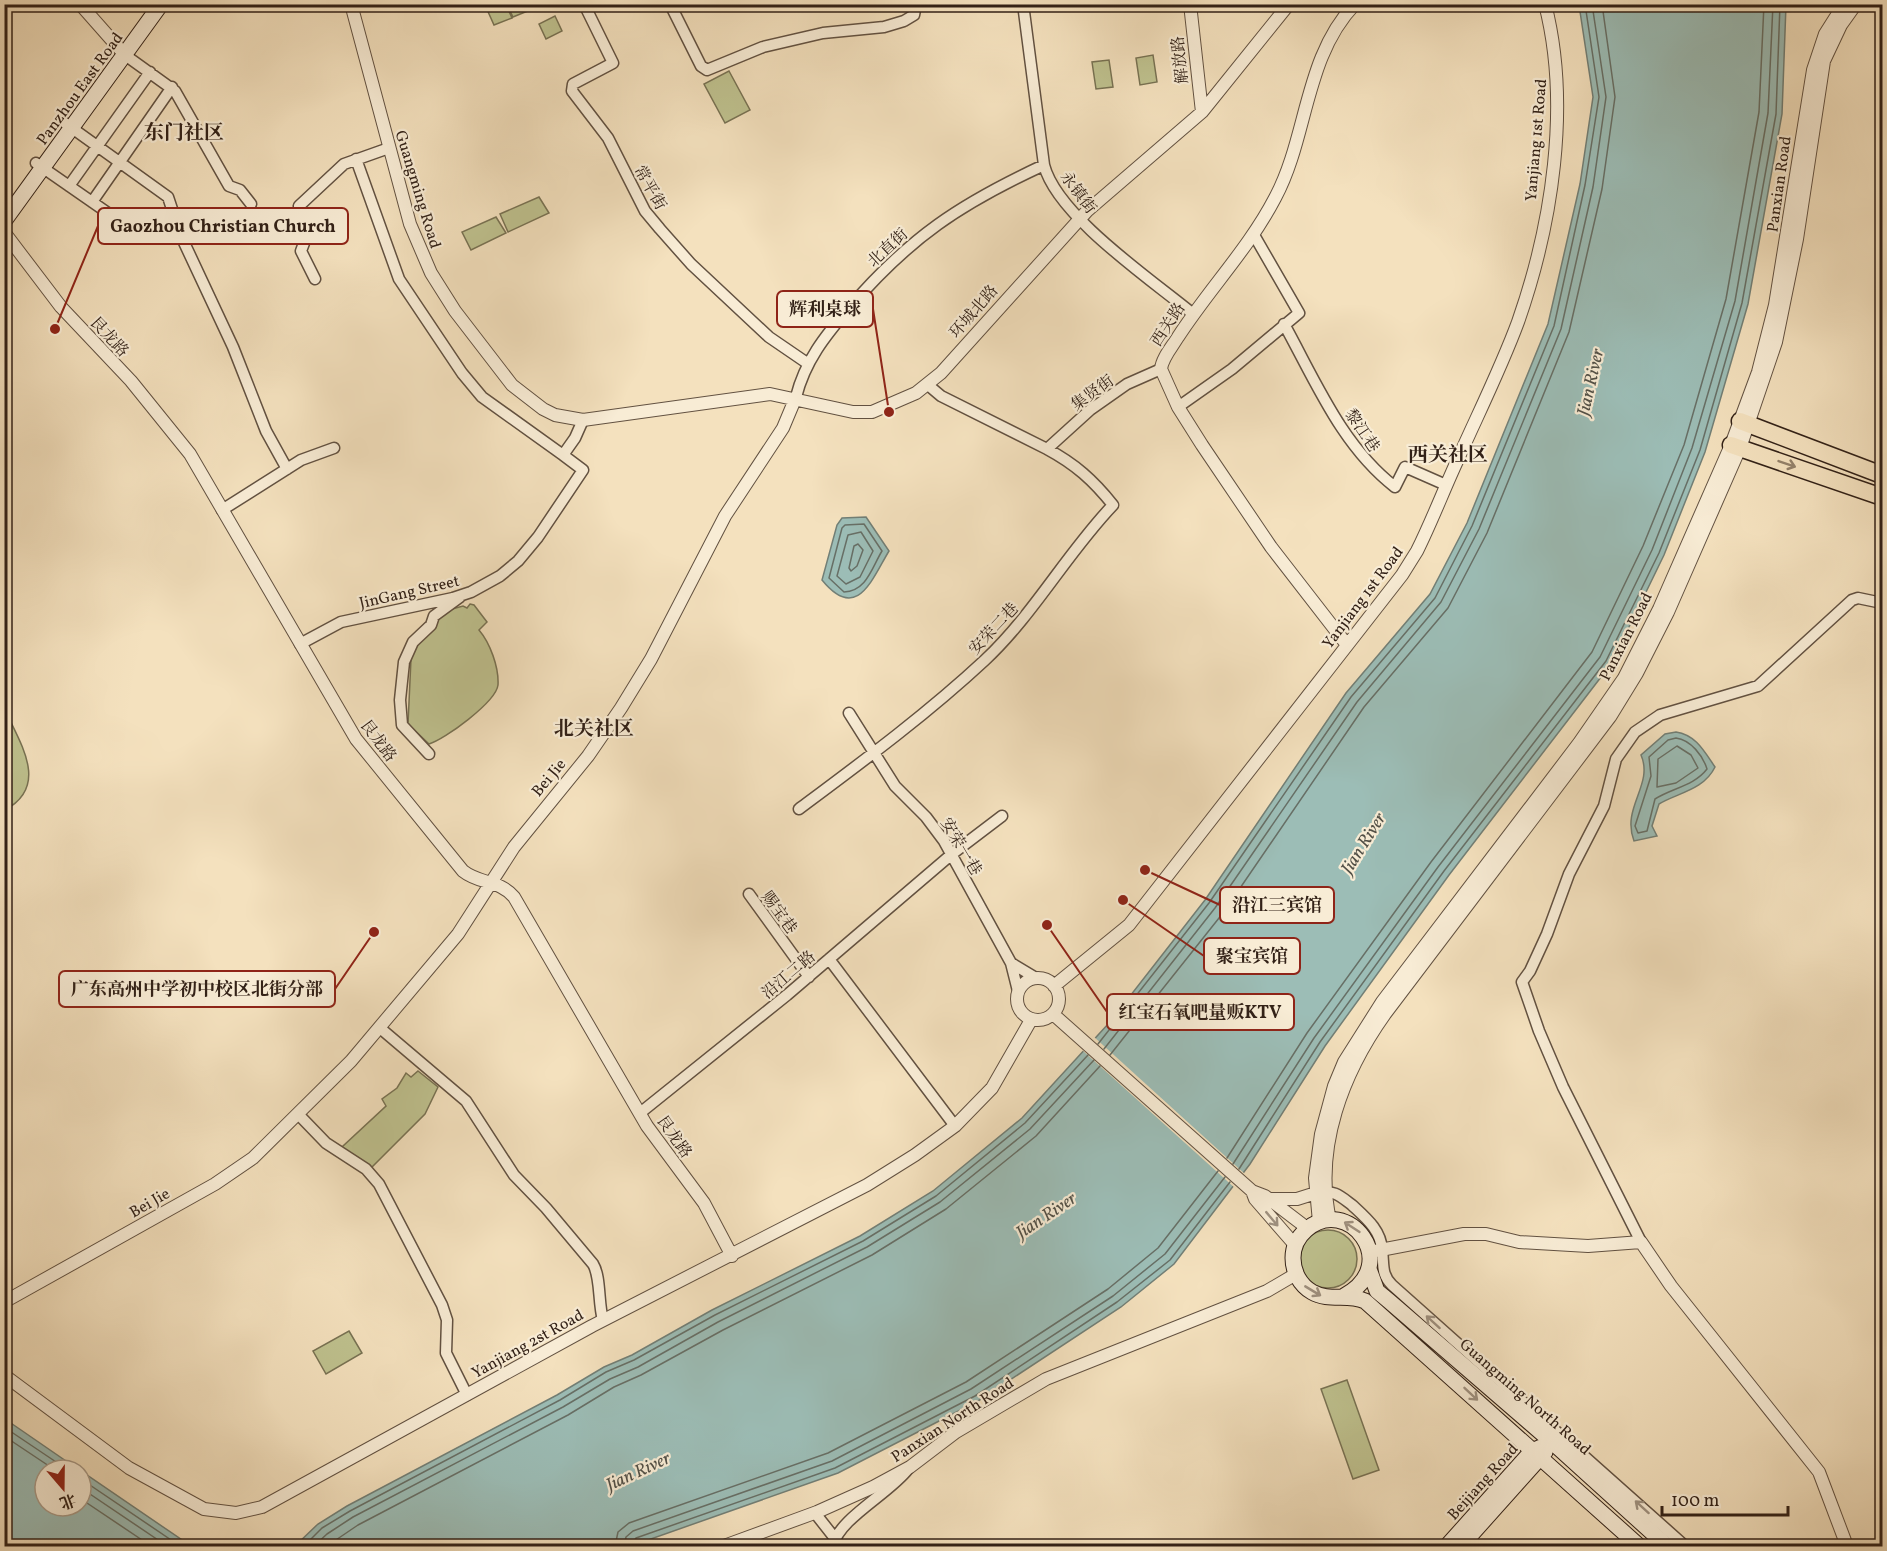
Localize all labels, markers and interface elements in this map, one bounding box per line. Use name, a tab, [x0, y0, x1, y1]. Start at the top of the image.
street label: Panzhou East Road	[32, 28, 129, 150]
street label: 解放路	[1168, 35, 1194, 85]
street label: Yanjiang 1st Road	[1521, 78, 1553, 202]
district label: 东门社区	[144, 120, 224, 148]
street label: Guangming Road	[389, 128, 446, 251]
street label: Panxian Road	[1762, 135, 1798, 234]
street label: 常平街	[628, 162, 671, 214]
street label: 永镇街	[1054, 167, 1101, 219]
callout: Gaozhou Christian Church	[98, 208, 348, 244]
text: Gaozhou Christian Church	[110, 215, 336, 240]
street label: 北直街	[863, 224, 913, 273]
street label: 环城北路	[945, 281, 1004, 344]
callout: 辉利桌球	[777, 291, 873, 327]
text: 辉利桌球	[789, 298, 861, 323]
street label: 西关路	[1146, 299, 1191, 351]
street label: 艮龙路	[84, 312, 133, 362]
water label: Jian River	[1571, 346, 1611, 420]
street label: 集贤街	[1067, 371, 1119, 417]
street label: 黎江巷	[1339, 405, 1384, 457]
district label: 西关社区	[1408, 442, 1488, 470]
one-way arrow	[1777, 459, 1796, 470]
street label: Yanjiang 1st Road	[1318, 543, 1409, 654]
street label: JinGang Street	[357, 571, 462, 615]
street label: Panxian Road	[1595, 589, 1659, 685]
street label: 安荣二巷	[965, 598, 1024, 660]
street label: 艮龙路	[354, 715, 401, 767]
district label: 北关社区	[554, 716, 634, 744]
street label: Bei Jie	[527, 755, 572, 802]
water label: Jian River	[1334, 808, 1393, 881]
street label: 安荣一巷	[934, 814, 986, 880]
street label: 赐宝巷	[755, 887, 801, 939]
callout: 沿江三宾馆	[1220, 887, 1334, 923]
text: 沿江三宾馆	[1232, 894, 1322, 919]
callout: 聚宝宾馆	[1204, 938, 1300, 974]
text: 聚宝宾馆	[1216, 945, 1288, 970]
street label: 沿江二路	[758, 947, 821, 1005]
callout: 广东高州中学初中校区北街分部	[59, 971, 335, 1007]
text: 广东高州中学初中校区北街分部	[71, 978, 323, 1003]
callout: 红宝石氧吧量贩KTV	[1107, 994, 1294, 1030]
text: 红宝石氧吧量贩KTV	[1119, 1001, 1282, 1026]
street label: 艮龙路	[651, 1111, 696, 1163]
street label: Bei Jie	[126, 1183, 174, 1224]
water label: Jian River	[1010, 1187, 1082, 1247]
one-way arrow	[1265, 1211, 1279, 1226]
one-way arrow	[1344, 1221, 1361, 1233]
one-way arrow	[1304, 1285, 1321, 1297]
street label: Yanjiang 2st Road	[468, 1305, 588, 1385]
one-way arrow	[1426, 1315, 1441, 1329]
street label: Guangming North Road	[1454, 1334, 1595, 1461]
street label: Panxian North Road	[887, 1373, 1019, 1469]
one-way arrow	[1463, 1387, 1478, 1401]
street label: Beijiang Road	[1443, 1439, 1524, 1526]
water label: Jian River	[601, 1446, 675, 1499]
north arrow	[33, 1458, 93, 1518]
scale bar	[1662, 1479, 1788, 1517]
text: 北	[56, 1487, 79, 1513]
text: 100 m	[1671, 1489, 1720, 1514]
one-way arrow	[1634, 1500, 1649, 1514]

